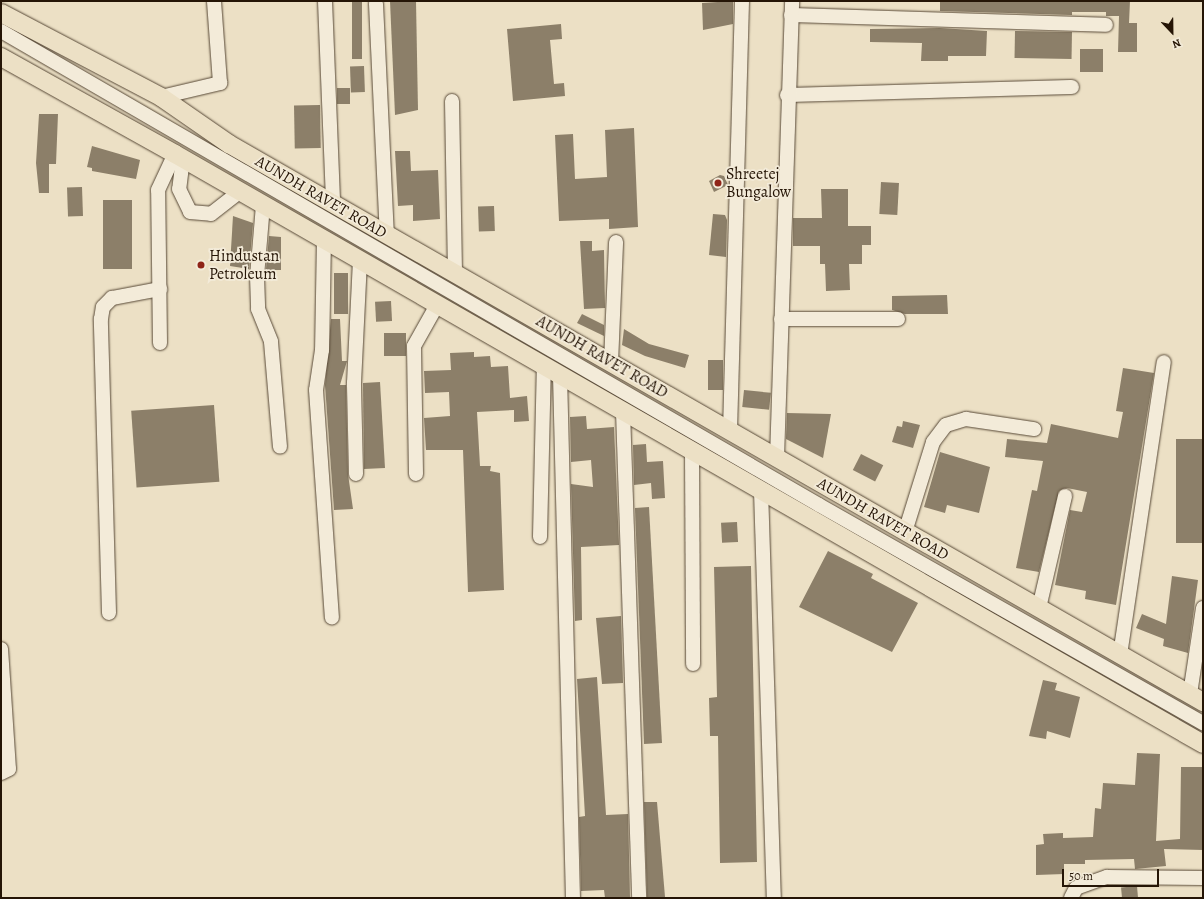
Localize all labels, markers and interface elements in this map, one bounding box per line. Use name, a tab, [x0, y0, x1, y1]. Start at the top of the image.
north arrow	[1152, 12, 1192, 52]
text: N	[1170, 35, 1183, 52]
street label: AUNDH RAVET ROAD	[252, 151, 390, 243]
place label: Shreetej Bungalow	[726, 164, 791, 202]
marker: Shreetej Bungalow	[713, 178, 723, 188]
place label: Hindustan Petroleum	[209, 246, 279, 284]
marker: Hindustan Petroleum	[196, 260, 206, 270]
street label: AUNDH RAVET ROAD	[533, 311, 671, 403]
street label: AUNDH RAVET ROAD	[814, 473, 952, 565]
scale bar	[1064, 861, 1161, 887]
text: 50 m	[1069, 868, 1093, 884]

